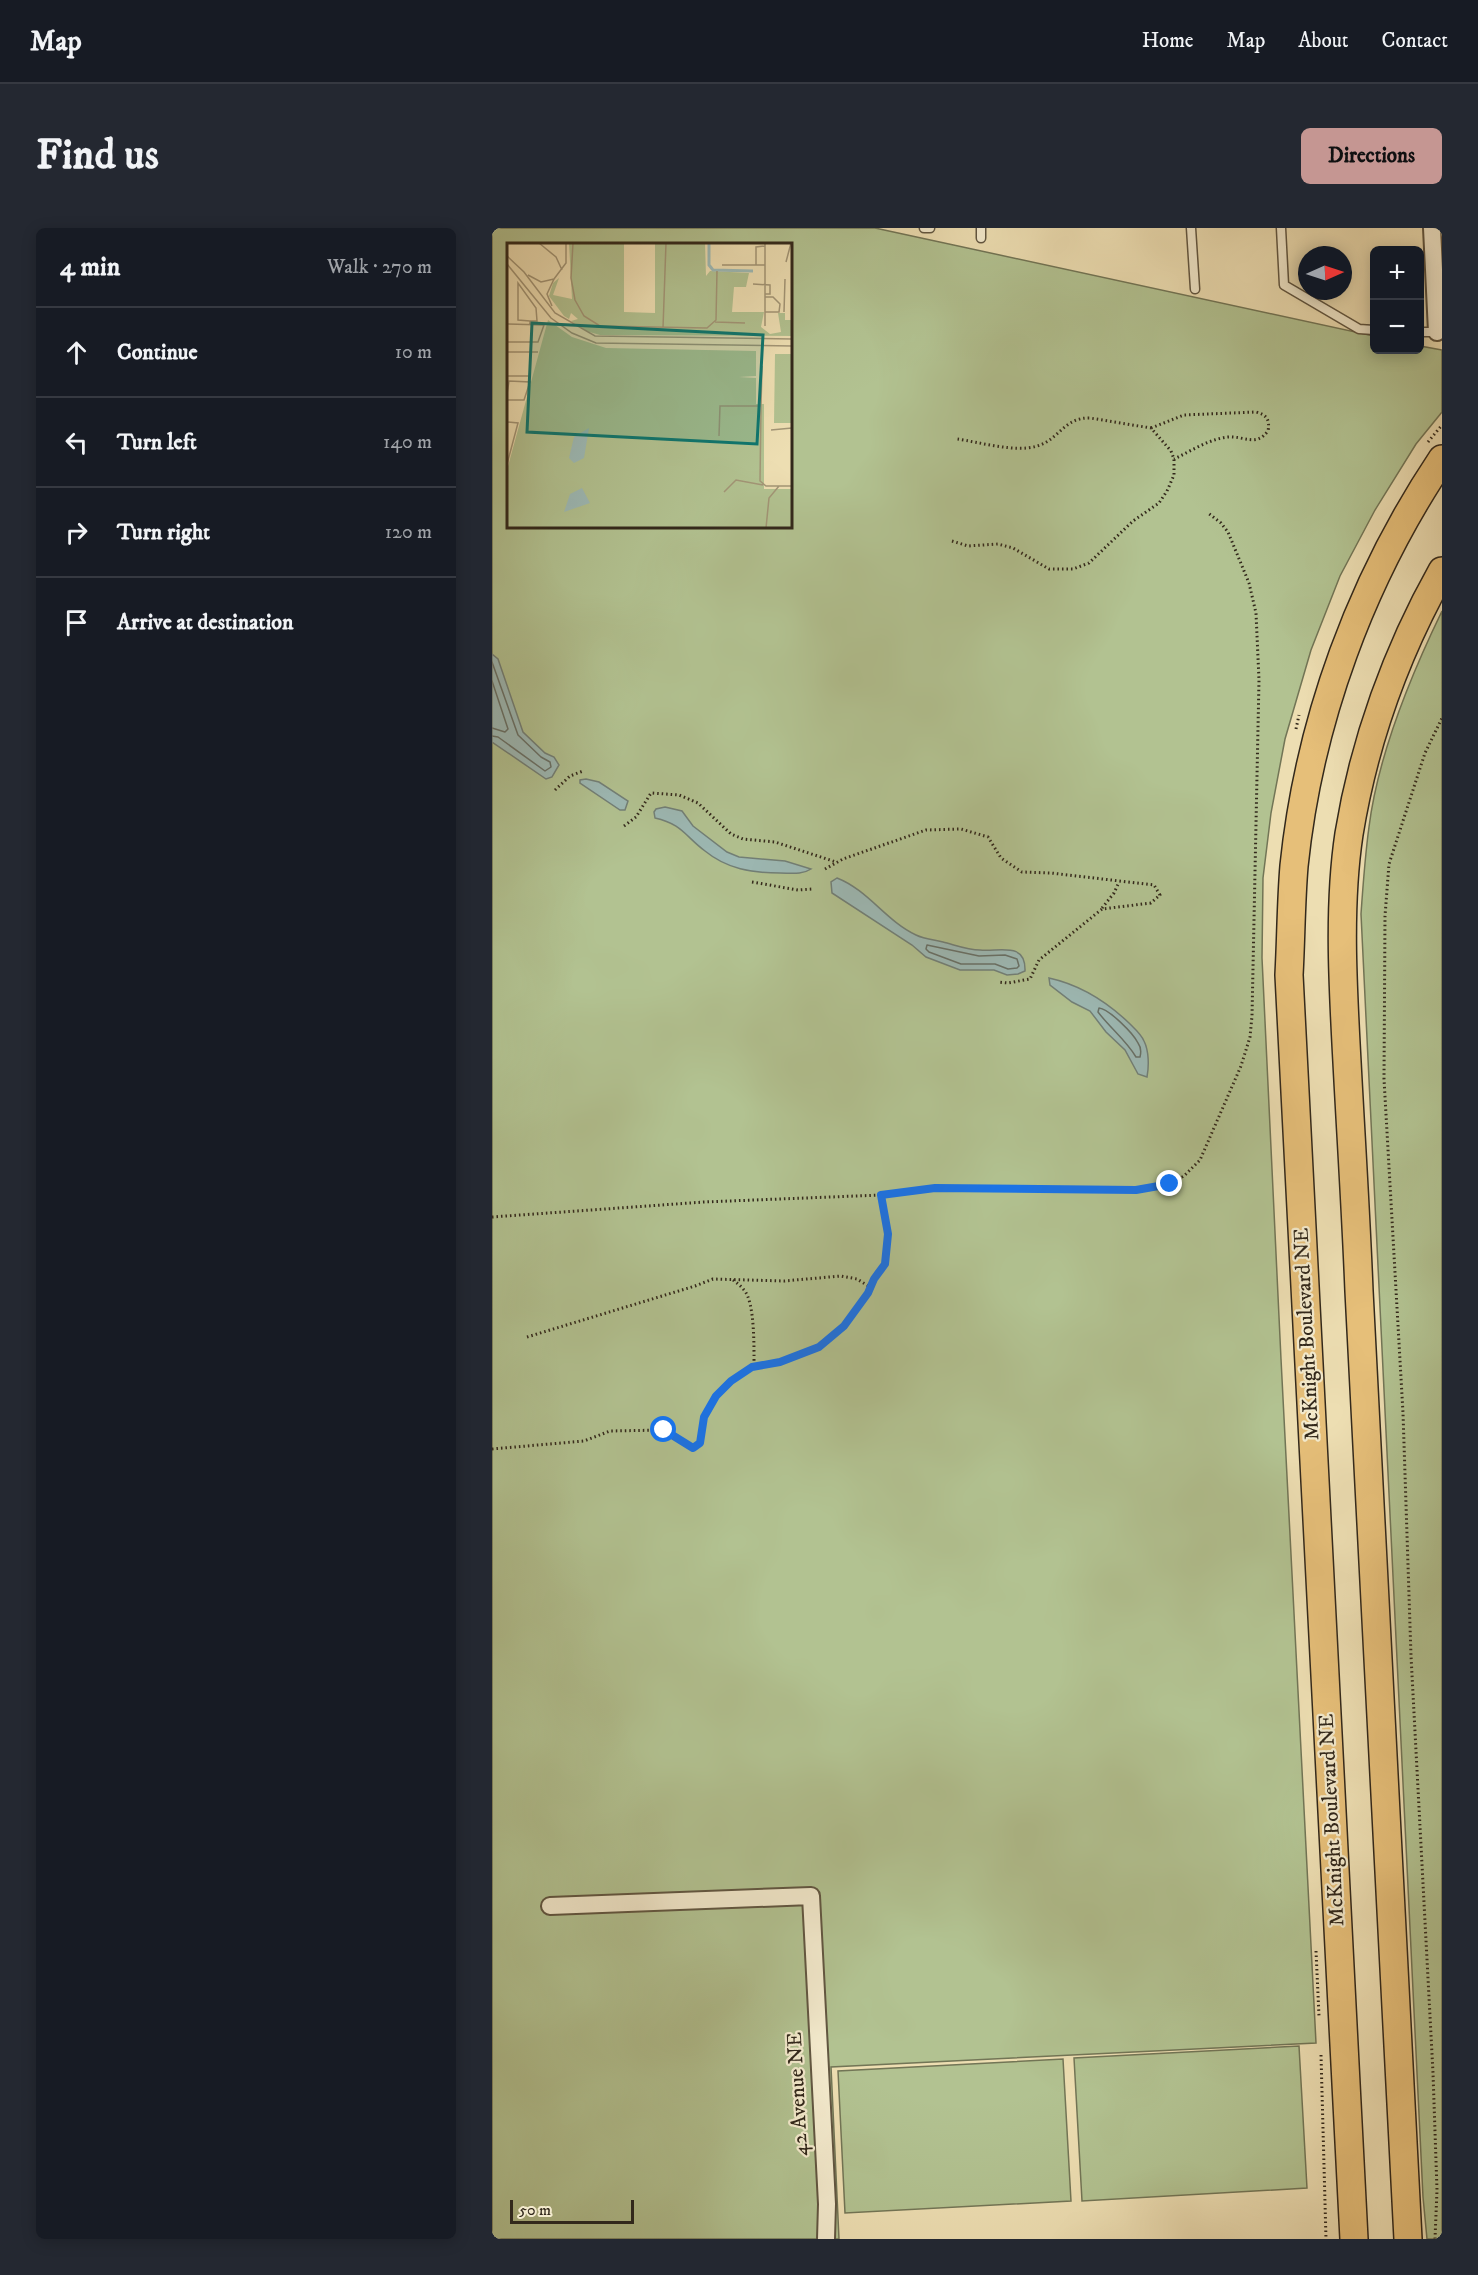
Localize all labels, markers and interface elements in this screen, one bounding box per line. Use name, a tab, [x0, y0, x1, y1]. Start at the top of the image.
text: Map	[30, 24, 82, 59]
text: Home	[1142, 28, 1194, 54]
text: Map	[1227, 28, 1265, 54]
text: About	[1298, 28, 1349, 54]
text: Contact	[1382, 28, 1448, 54]
button: Directions	[1301, 128, 1442, 184]
text: Find us	[36, 130, 159, 182]
inset map	[507, 243, 792, 528]
north arrow	[1298, 246, 1352, 300]
map controls	[1370, 246, 1424, 354]
button: +	[1370, 246, 1424, 300]
text: 4 min	[60, 251, 120, 284]
text: Walk · 270 m	[327, 255, 432, 280]
button: −	[1370, 300, 1424, 354]
icon: ahead	[60, 336, 93, 369]
text: Continue	[117, 339, 198, 366]
text: 10 m	[395, 340, 432, 365]
icon: left	[60, 426, 93, 459]
text: Turn left	[117, 429, 197, 456]
text: 140 m	[383, 430, 432, 455]
icon: right	[60, 516, 93, 549]
text: Turn right	[117, 519, 210, 546]
text: 120 m	[385, 520, 432, 545]
icon: arrive	[60, 606, 93, 639]
text: Arrive at destination	[117, 609, 294, 636]
route end	[1156, 1170, 1182, 1196]
street label: McKnight Boulevard NE	[1288, 1227, 1326, 1441]
route start	[650, 1416, 676, 1442]
street label: McKnight Boulevard NE	[1313, 1713, 1351, 1927]
street label: 42 Avenue NE	[782, 2031, 814, 2157]
scale bar	[510, 2197, 634, 2224]
text: 50 m	[519, 2200, 551, 2220]

